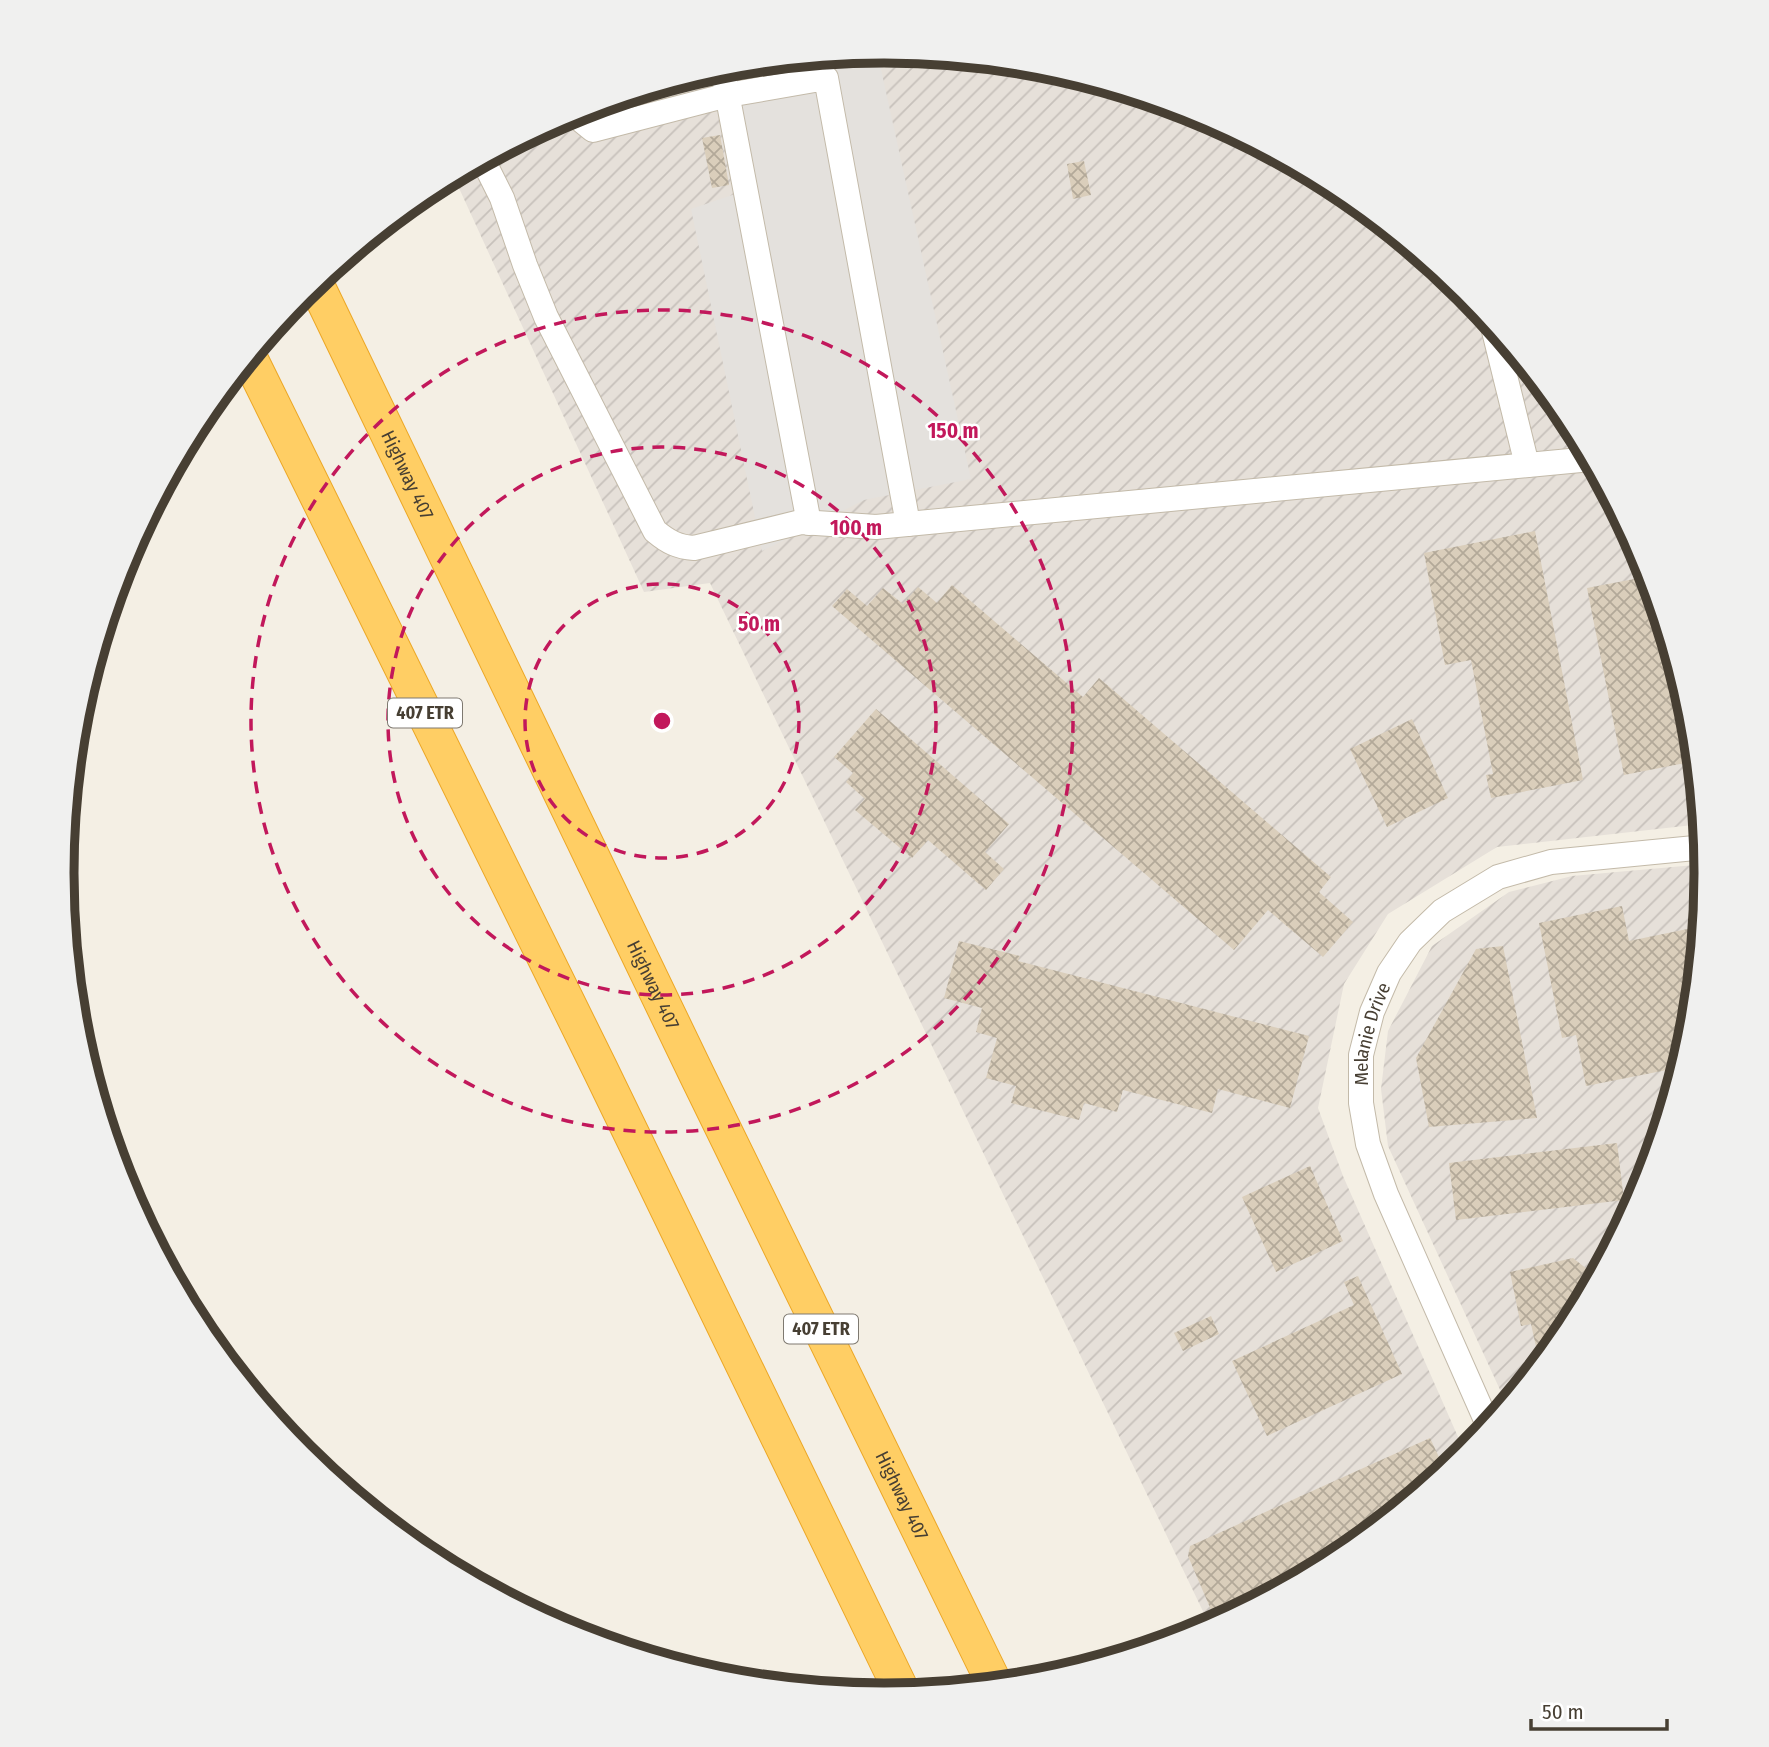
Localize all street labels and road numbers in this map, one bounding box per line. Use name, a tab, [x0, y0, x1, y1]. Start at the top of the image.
street label: Highway 407	[376, 427, 439, 523]
road number: 407 ETR	[388, 698, 462, 728]
street label: Highway 407	[622, 937, 684, 1033]
street label: Melanie Drive	[1350, 979, 1395, 1086]
road number: 407 ETR	[784, 1314, 858, 1344]
street label: Highway 407	[870, 1447, 933, 1544]

